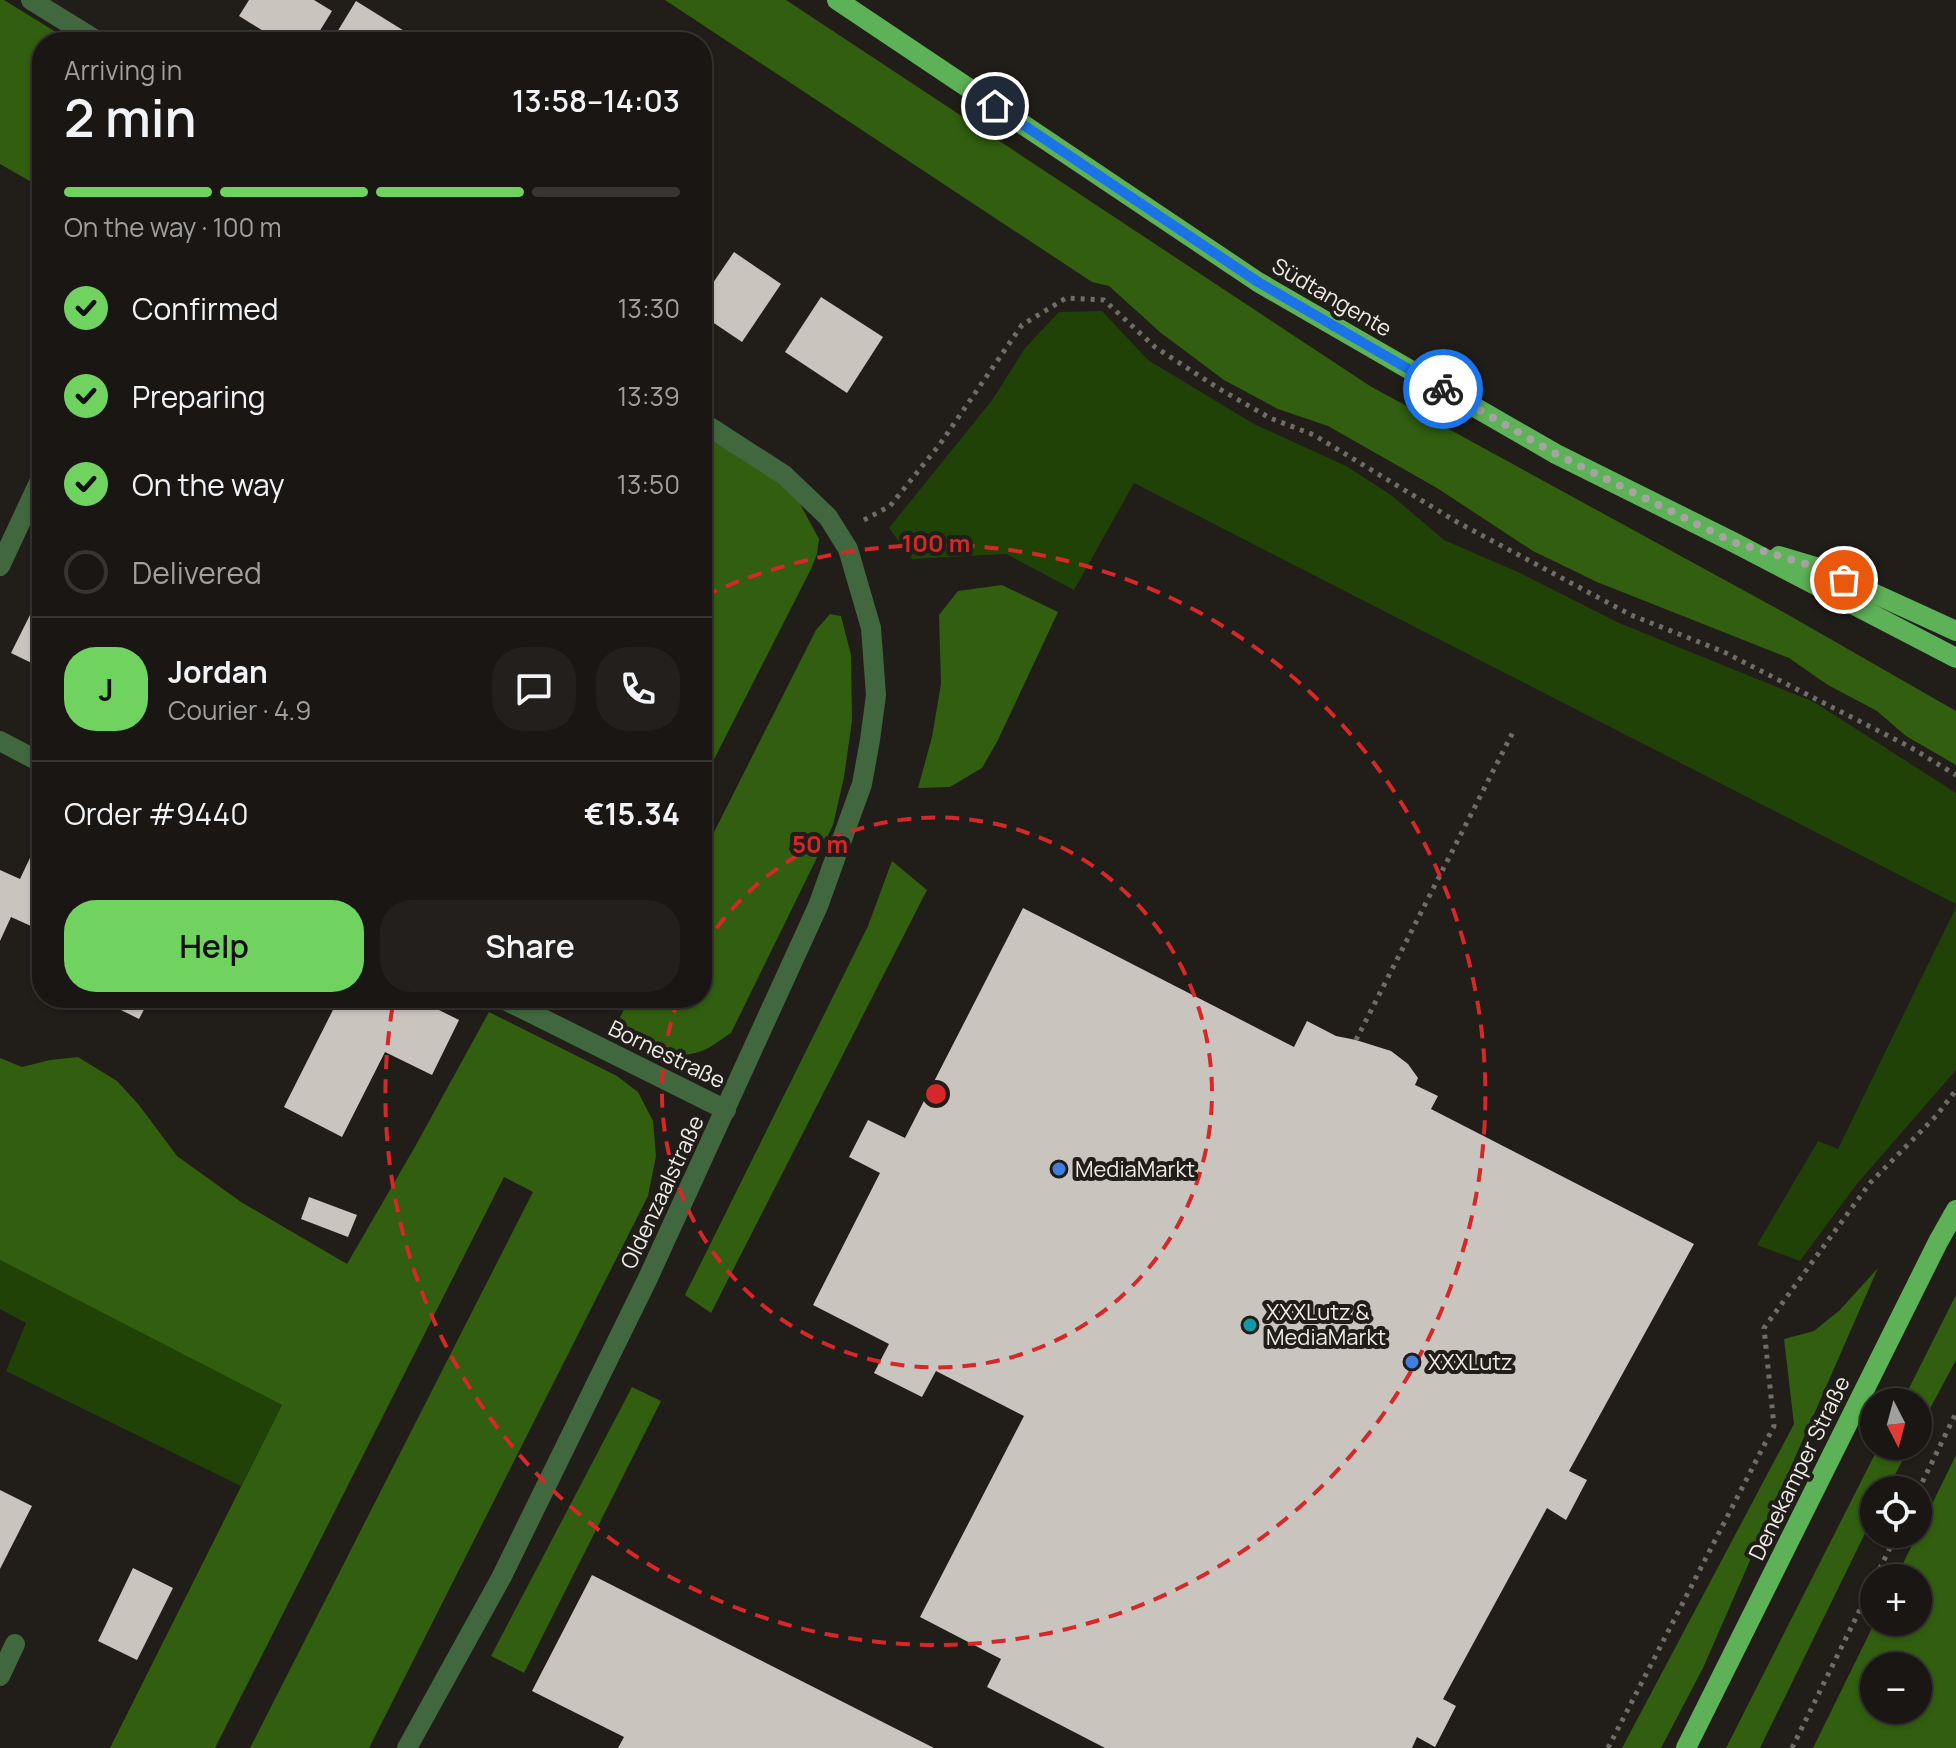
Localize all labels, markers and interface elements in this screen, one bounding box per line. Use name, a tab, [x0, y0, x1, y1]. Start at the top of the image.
text: Arriving in	[64, 52, 182, 88]
pin	[961, 72, 1029, 140]
text: 13:58–14:03	[512, 80, 680, 121]
text: 2 min	[64, 82, 197, 153]
icon: home	[973, 84, 1017, 128]
text: On the way · 100 m	[64, 209, 282, 245]
street label: Südtangente	[1267, 251, 1397, 343]
icon: check	[64, 286, 108, 330]
text: Confirmed	[132, 288, 279, 329]
text: 13:30	[617, 290, 680, 326]
courier	[1403, 349, 1483, 429]
icon: bike	[1421, 367, 1465, 411]
icon: check	[64, 374, 108, 418]
text: Preparing	[132, 376, 266, 417]
text: 13:39	[617, 378, 680, 414]
icon: check	[64, 462, 108, 506]
text: On the way	[132, 464, 285, 505]
text: 13:50	[617, 466, 680, 502]
text: 100 m	[902, 526, 970, 559]
pin	[1810, 546, 1878, 614]
text: Delivered	[132, 552, 262, 593]
icon: bag	[1822, 558, 1866, 602]
button: chat	[492, 647, 576, 731]
button: phone	[596, 647, 680, 731]
text: Jordan	[168, 651, 268, 692]
text: J	[98, 669, 114, 710]
text: Courier · 4.9	[168, 692, 311, 728]
text: Order #9440	[64, 793, 249, 834]
text: €15.34	[584, 793, 680, 834]
text: 50 m	[792, 827, 848, 860]
button: Help	[64, 900, 364, 992]
button: Share	[380, 900, 680, 992]
street label: Bornestraße	[604, 1013, 730, 1095]
centre of rings	[922, 1080, 950, 1108]
street label: Oldenzaalstraße	[613, 1110, 711, 1274]
place label: MediaMarkt	[1075, 1154, 1195, 1184]
marker: MediaMarkt	[1050, 1160, 1068, 1178]
place label: XXXLutz & MediaMarkt	[1266, 1297, 1386, 1352]
marker: XXXLutz & MediaMarkt	[1241, 1316, 1259, 1334]
place label: XXXLutz	[1428, 1347, 1513, 1377]
marker: XXXLutz	[1403, 1353, 1421, 1371]
street label: Denekamper Straße	[1741, 1371, 1857, 1565]
north arrow	[1860, 1388, 1932, 1460]
map controls	[1860, 1388, 1932, 1724]
button: locate	[1860, 1476, 1932, 1548]
button: +	[1860, 1564, 1932, 1636]
button: −	[1860, 1652, 1932, 1724]

